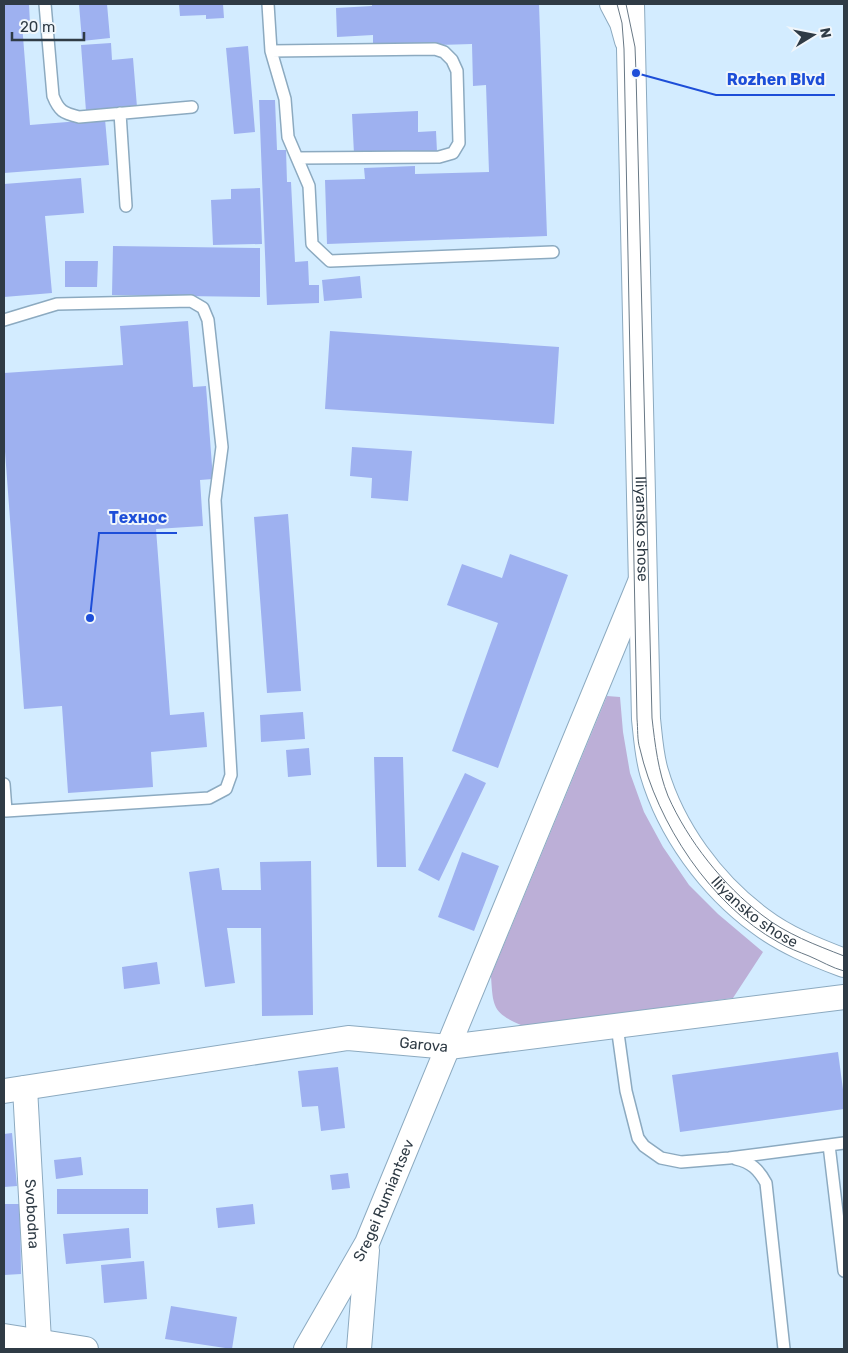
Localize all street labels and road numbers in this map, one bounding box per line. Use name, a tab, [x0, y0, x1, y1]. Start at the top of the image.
street label: Iliyansko shose	[632, 476, 652, 582]
street label: Iliyansko shose	[707, 873, 801, 951]
street label: Garova	[399, 1034, 449, 1056]
street label: Sregei Rumiantsev	[349, 1137, 418, 1265]
street label: Svobodna	[21, 1178, 43, 1249]

